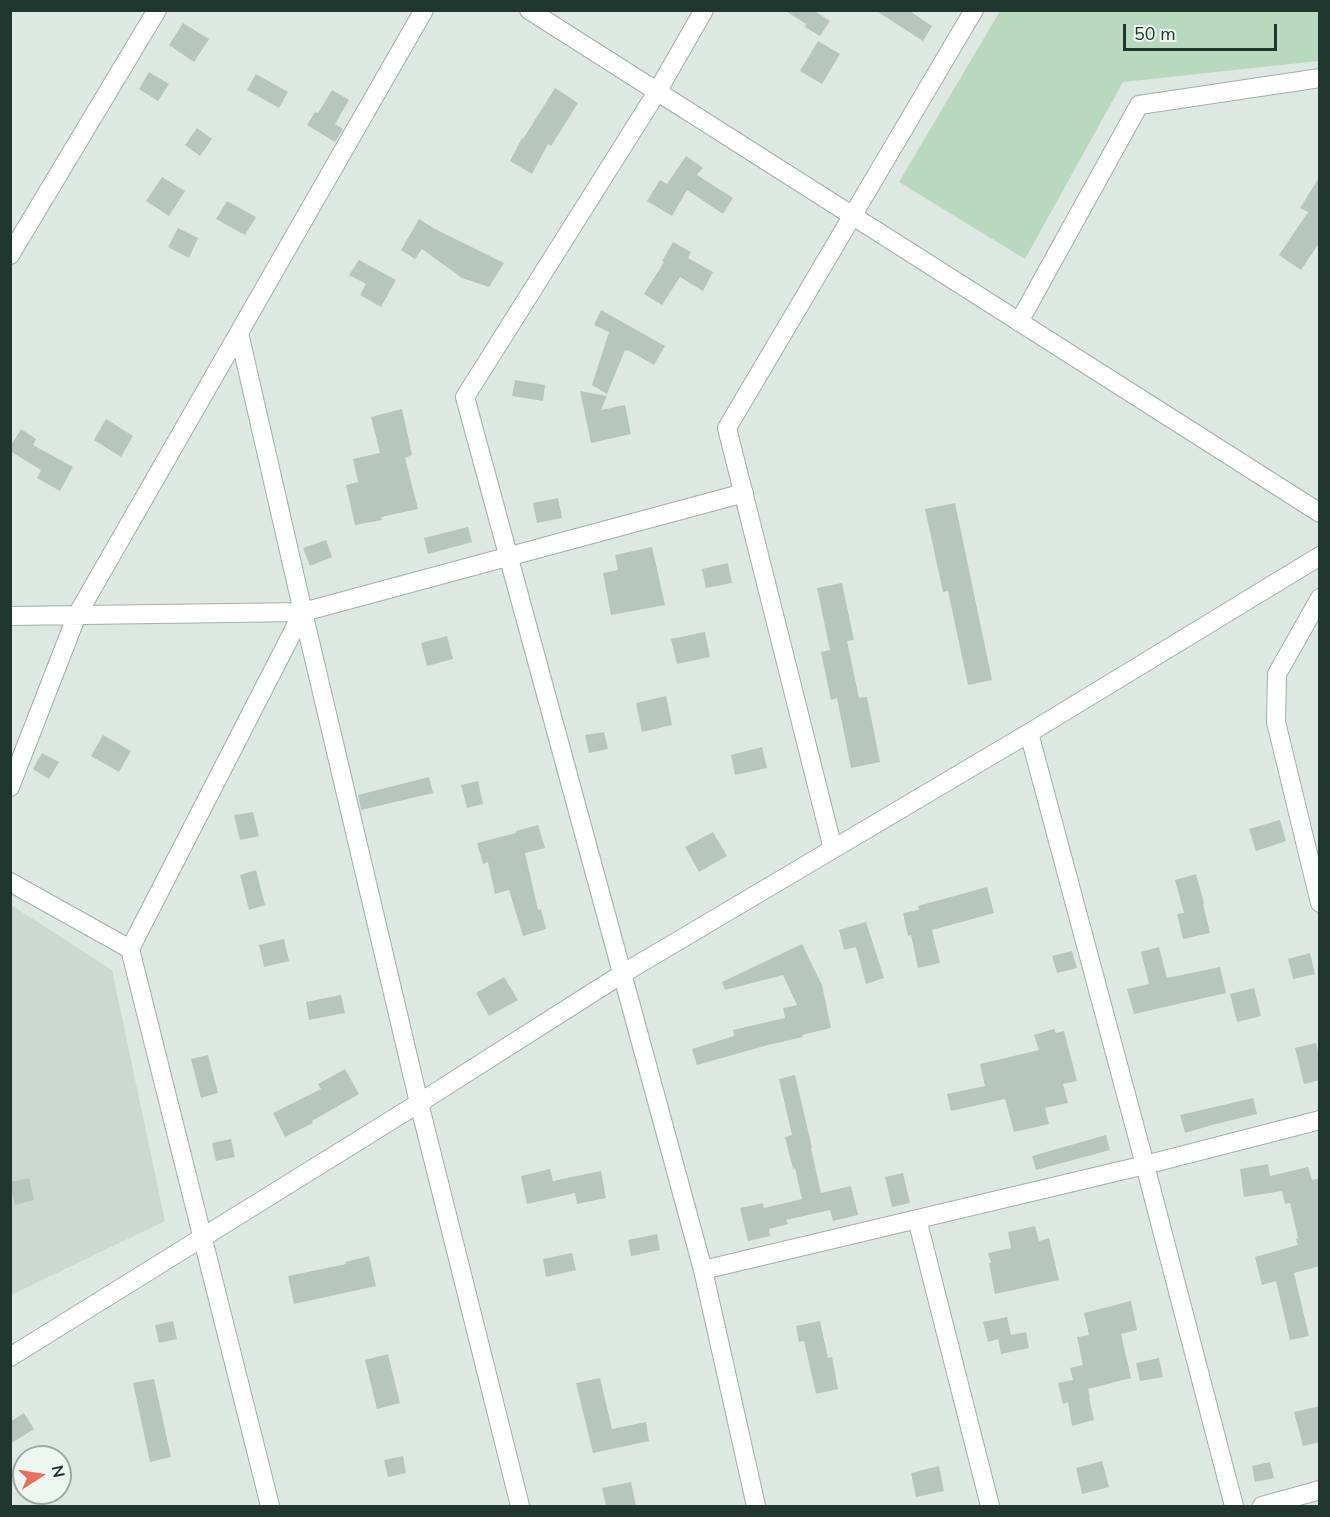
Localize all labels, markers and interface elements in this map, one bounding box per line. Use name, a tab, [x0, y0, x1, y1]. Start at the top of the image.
scale bar	[1126, 12, 1280, 50]
text: 50 m	[1134, 22, 1176, 46]
north arrow	[12, 1445, 72, 1505]
text: N	[46, 1464, 70, 1480]

